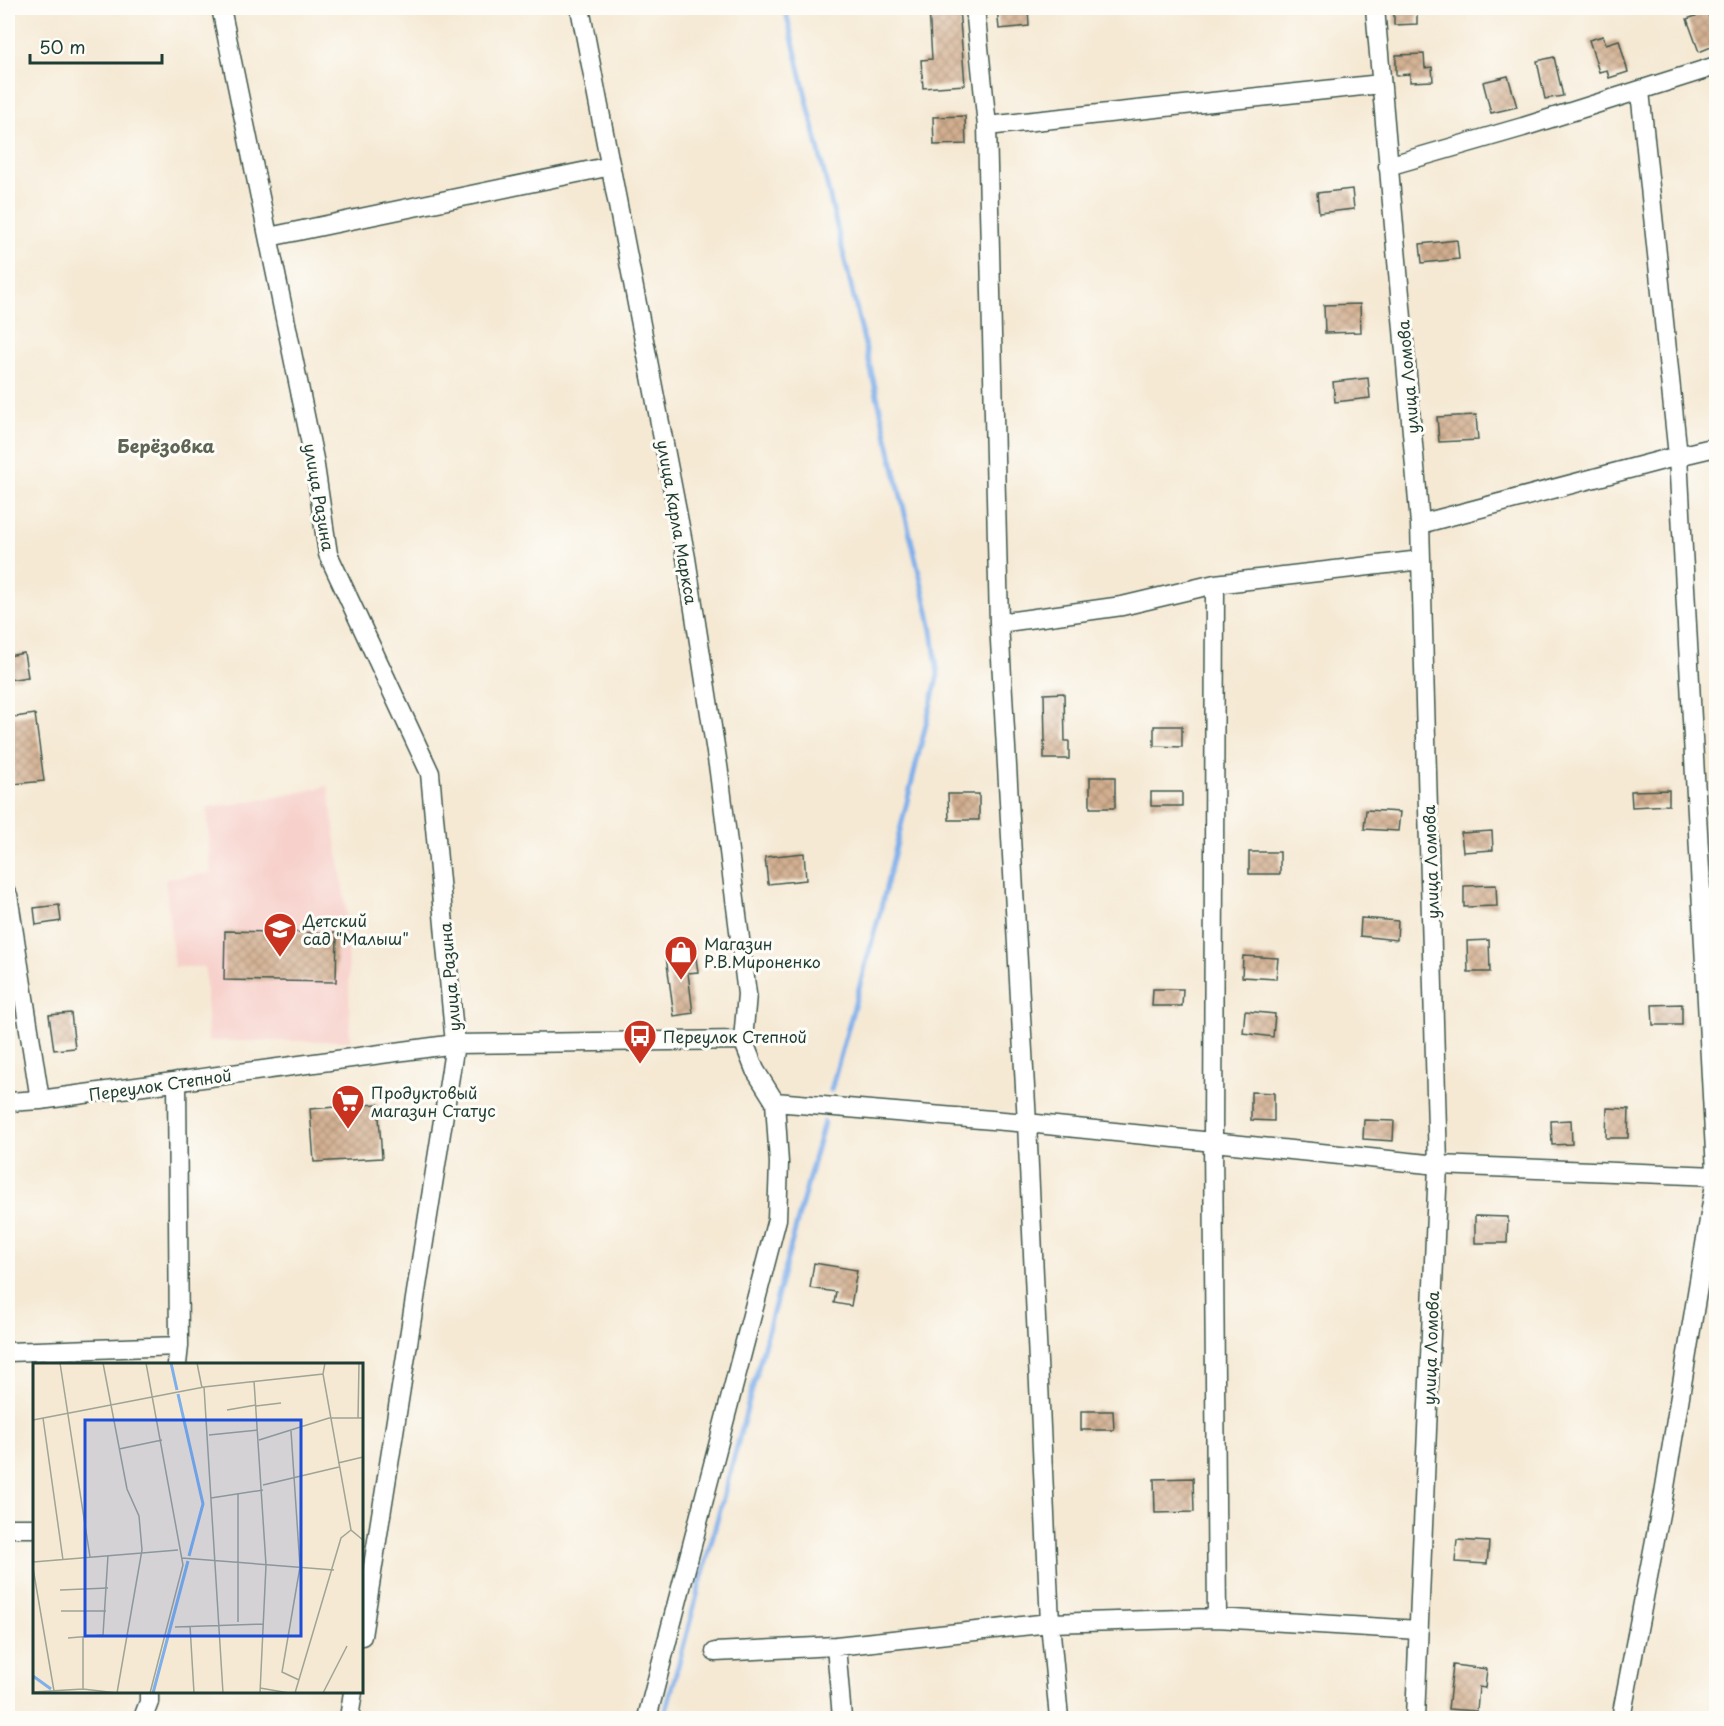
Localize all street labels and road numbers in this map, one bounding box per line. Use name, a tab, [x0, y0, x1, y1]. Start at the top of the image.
street label: улица Ломова	[1390, 319, 1424, 435]
street label: улица Карла Маркса	[652, 438, 704, 606]
street label: улица Разина	[299, 441, 341, 553]
street label: улица Ломова	[1416, 805, 1444, 919]
street label: улица Разина	[432, 922, 466, 1032]
street label: Переулок Степной	[87, 1062, 233, 1106]
street label: улица Ломова	[1416, 1291, 1444, 1405]

